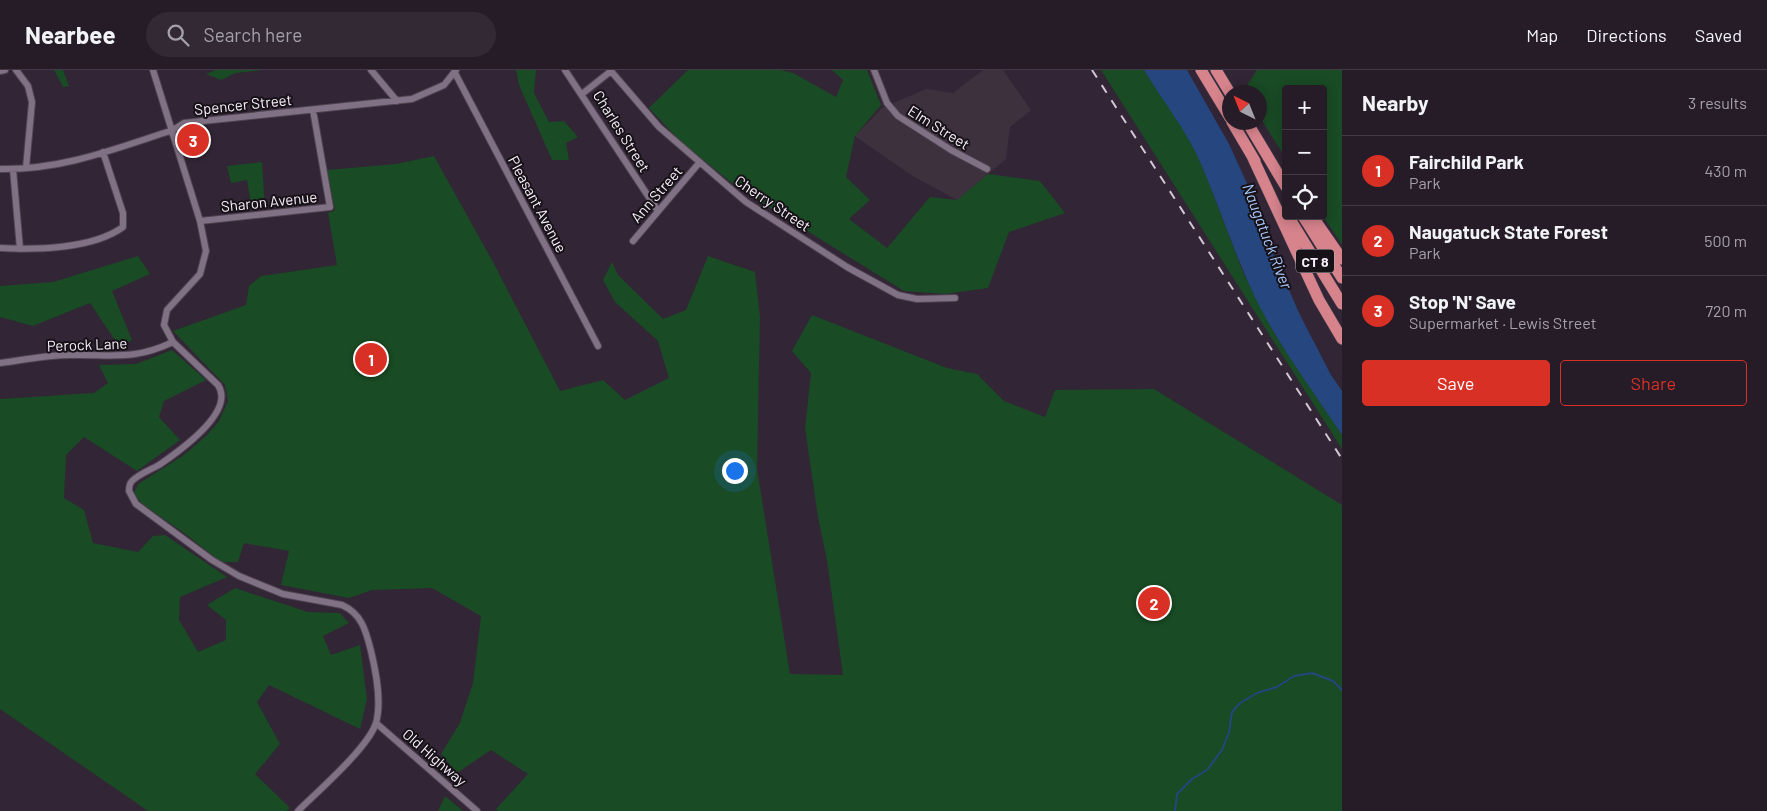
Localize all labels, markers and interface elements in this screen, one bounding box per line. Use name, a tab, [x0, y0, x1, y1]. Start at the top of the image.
search box	[146, 12, 496, 57]
text: Nearbee	[25, 20, 116, 49]
icon: search	[164, 21, 192, 49]
text: Search here	[204, 23, 302, 46]
text: Map	[1526, 24, 1558, 46]
text: Directions	[1586, 24, 1667, 46]
text: Saved	[1695, 24, 1742, 46]
north arrow	[1222, 85, 1267, 130]
map controls	[1282, 85, 1327, 220]
button: +	[1282, 85, 1327, 130]
street label: Charles Street	[590, 87, 654, 175]
street label: Spencer Street	[193, 90, 293, 118]
text: Nearby	[1362, 90, 1428, 115]
text: 3 results	[1688, 93, 1747, 112]
street label: Elm Street	[905, 101, 973, 153]
pin: 3	[177, 121, 209, 159]
button: −	[1282, 130, 1327, 175]
text: Fairchild Park	[1409, 150, 1524, 173]
street label: Pleasant Avenue	[505, 153, 571, 255]
text: 1	[1375, 161, 1381, 180]
text: 430 m	[1704, 161, 1747, 180]
street label: Ann Street	[626, 162, 686, 226]
street label: Cherry Street	[732, 171, 814, 235]
text: Park	[1409, 173, 1440, 192]
button: locate	[1282, 175, 1327, 220]
water label: Naugatuck River	[1239, 181, 1297, 293]
street label: Sharon Avenue	[220, 187, 318, 215]
text: Naugatuck State Forest	[1409, 220, 1608, 243]
text: 2	[1374, 231, 1382, 250]
text: 500 m	[1704, 231, 1747, 250]
text: Park	[1409, 243, 1440, 262]
road number: CT 8	[1296, 250, 1334, 272]
text: Stop 'N' Save	[1409, 290, 1516, 313]
text: 3	[1374, 301, 1382, 320]
text: 720 m	[1705, 301, 1747, 320]
text: Supermarket · Lewis Street	[1409, 313, 1597, 332]
street label: Perock Lane	[46, 334, 128, 354]
pin: 1	[355, 340, 387, 378]
button: Save	[1362, 360, 1550, 406]
button: Share	[1560, 360, 1747, 406]
your location	[722, 458, 748, 484]
pin: 2	[1138, 584, 1170, 622]
street label: Old Highway	[399, 724, 471, 790]

